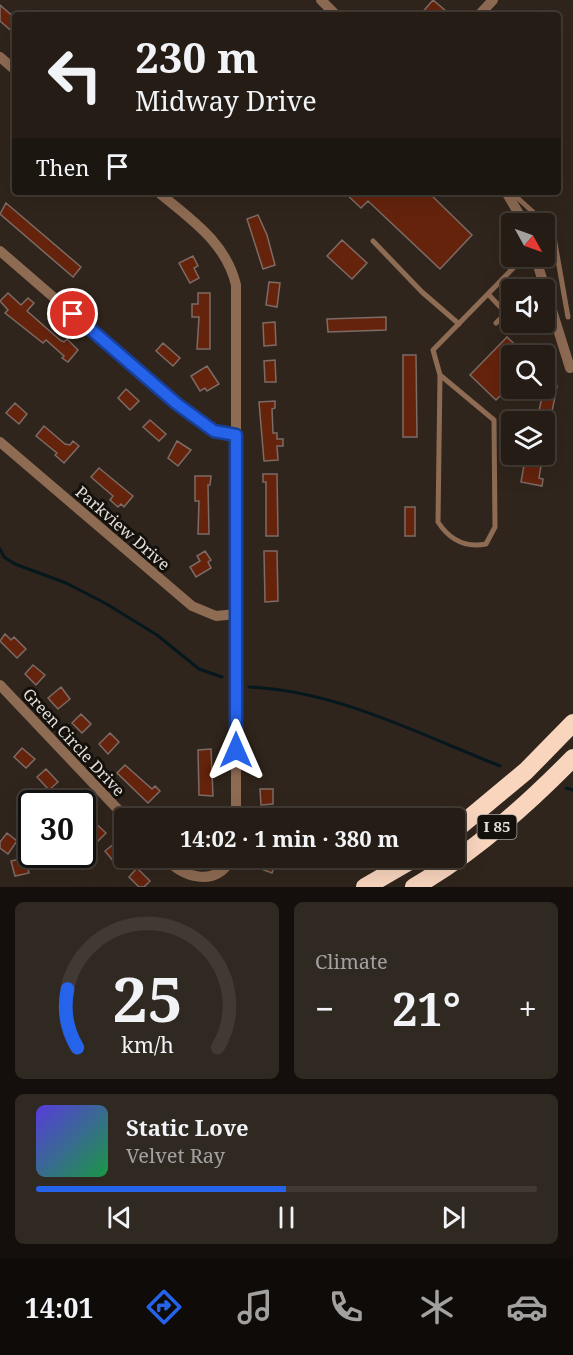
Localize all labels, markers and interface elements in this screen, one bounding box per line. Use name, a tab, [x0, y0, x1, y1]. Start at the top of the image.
text: 230 m	[135, 28, 259, 85]
icon: left	[36, 36, 114, 114]
text: Midway Drive	[135, 82, 317, 119]
icon: arrive	[101, 150, 134, 183]
text: Then	[36, 152, 89, 182]
north arrow	[501, 213, 555, 267]
map controls	[501, 213, 555, 465]
button: sound	[501, 279, 555, 333]
pin	[47, 288, 98, 339]
icon: arrive	[56, 297, 89, 330]
button: search	[501, 345, 555, 399]
button: layers	[501, 411, 555, 465]
street label: Parkview Drive	[71, 481, 175, 575]
street label: Green Circle Drive	[18, 683, 130, 801]
position arrow	[204, 718, 268, 782]
speed limit sign: 30	[18, 790, 96, 868]
road number: I 85	[478, 815, 516, 839]
text: 14:02 · 1 min · 380 m	[180, 823, 399, 853]
text: Climate	[315, 948, 388, 975]
text: 25	[112, 955, 182, 1040]
text: 21°	[392, 978, 461, 1039]
text: −	[315, 986, 334, 1031]
text: +	[519, 986, 537, 1031]
text: km/h	[121, 1030, 174, 1059]
text: Static Love	[126, 1112, 249, 1142]
text: Velvet Ray	[126, 1142, 225, 1169]
icon: previous	[103, 1201, 136, 1234]
icon: pause	[270, 1201, 303, 1234]
icon: next	[437, 1201, 470, 1234]
icon: directions	[143, 1286, 185, 1328]
icon: music	[234, 1286, 276, 1328]
icon: phone	[325, 1286, 367, 1328]
icon: climate	[416, 1286, 458, 1328]
icon: car	[506, 1286, 548, 1328]
text: 14:01	[24, 1289, 94, 1326]

